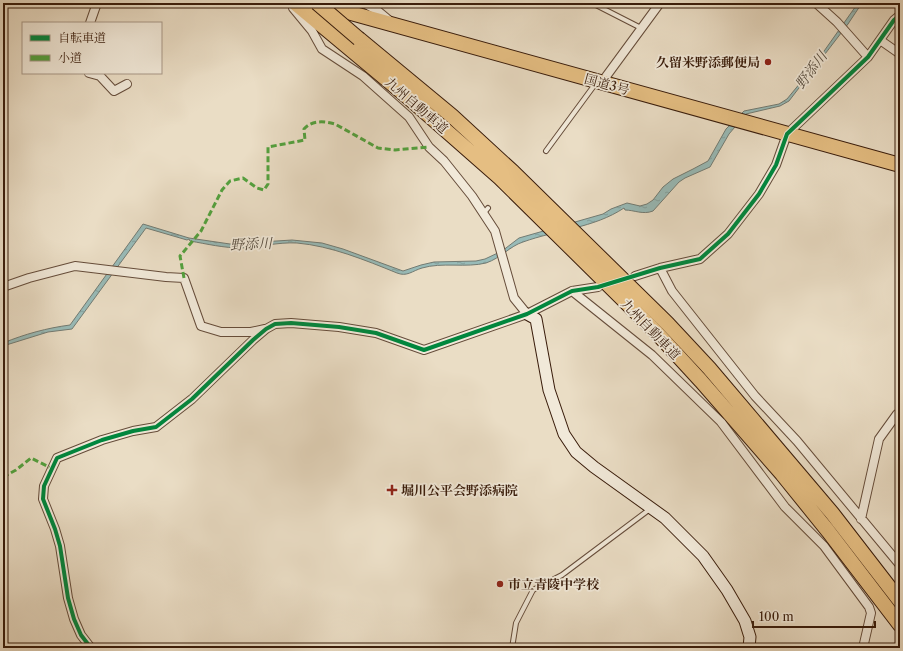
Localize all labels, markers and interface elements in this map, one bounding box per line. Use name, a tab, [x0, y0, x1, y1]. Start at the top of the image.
legend	[22, 22, 162, 74]
text: 自転車道	[58, 30, 106, 45]
water label: 野添川	[791, 46, 832, 92]
text: 小道	[58, 50, 82, 65]
place label: 久留米野添郵便局	[656, 54, 760, 70]
marker: 久留米野添郵便局	[763, 57, 773, 67]
street label: 国道3号	[583, 70, 631, 98]
street label: 九州自動車道	[382, 73, 452, 137]
water label: 野添川	[230, 234, 274, 254]
street label: 九州自動車道	[618, 295, 684, 363]
place label: 堀川公平会野添病院	[401, 482, 518, 498]
marker: 堀川公平会野添病院	[386, 484, 398, 496]
place label: 市立青陵中学校	[508, 576, 600, 592]
marker: 市立青陵中学校	[495, 579, 505, 589]
scale bar	[753, 603, 875, 629]
text: 100 m	[759, 609, 794, 624]

